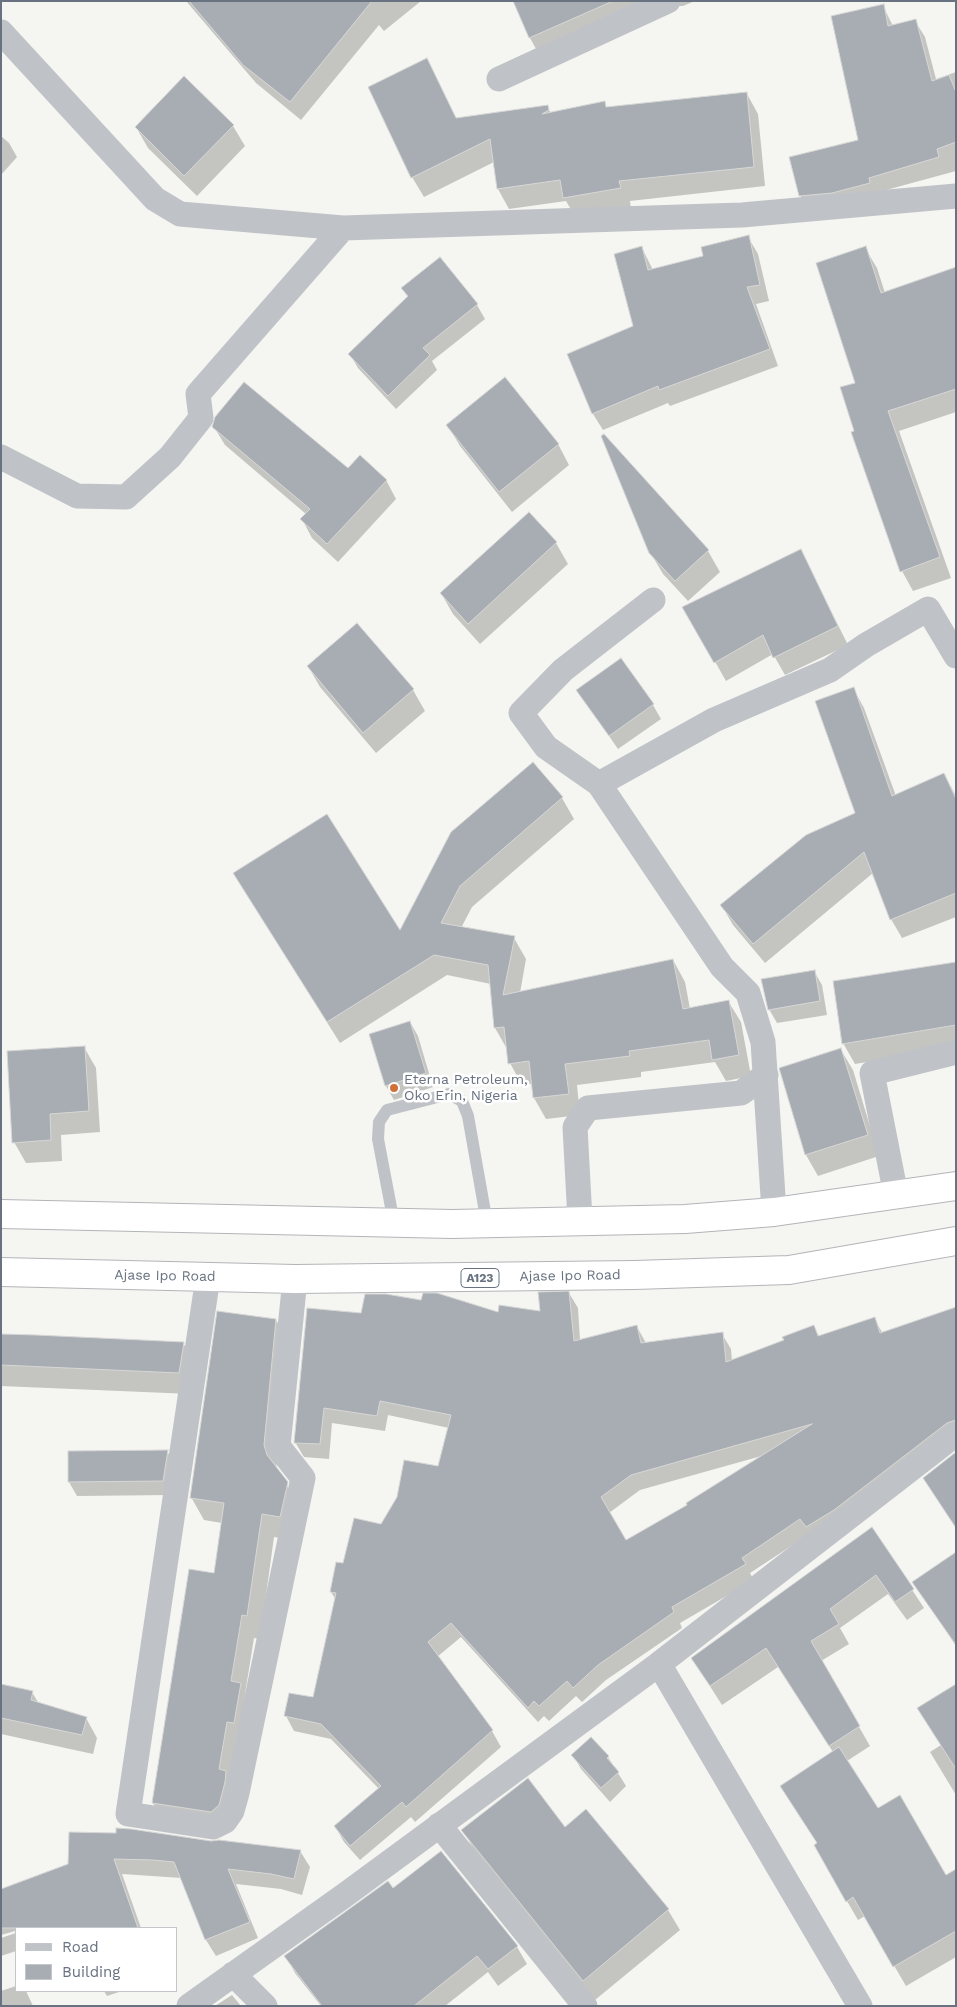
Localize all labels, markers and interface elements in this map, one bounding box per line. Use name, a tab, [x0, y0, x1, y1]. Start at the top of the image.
place label: Eterna Petroleum, Oko Erin, Nigeria	[404, 1072, 528, 1104]
marker: Eterna Petroleum, Oko Erin, Nigeria	[388, 1082, 400, 1094]
street label: Ajase Ipo Road	[114, 1267, 216, 1285]
street label: Ajase Ipo Road	[519, 1267, 621, 1285]
road number: A123	[461, 1268, 499, 1288]
legend	[15, 1927, 178, 1992]
text: Road	[62, 1938, 99, 1956]
text: Building	[62, 1963, 120, 1981]

